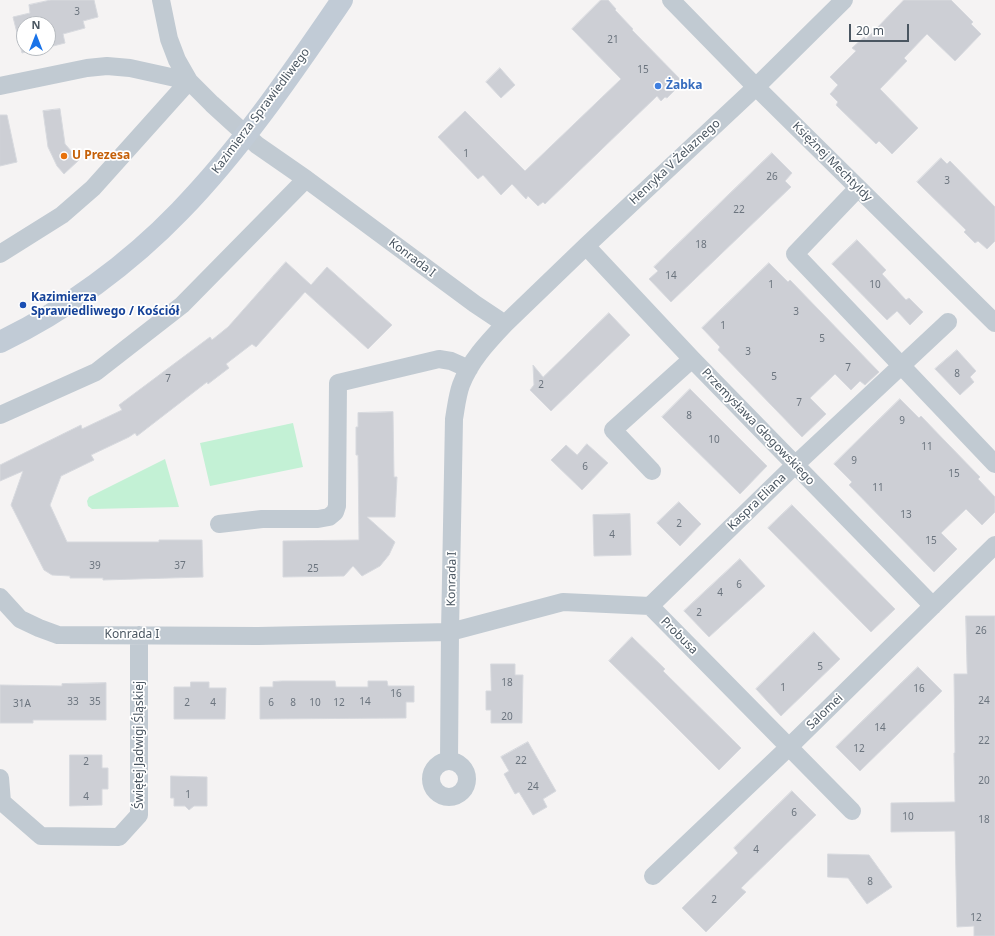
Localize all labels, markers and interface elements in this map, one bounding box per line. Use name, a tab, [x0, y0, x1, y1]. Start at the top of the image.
house number: 3	[74, 6, 80, 18]
north arrow	[16, 16, 56, 56]
scale bar	[851, 16, 911, 42]
text: N	[32, 17, 40, 32]
text: 20 m	[856, 22, 884, 39]
house number: 21	[607, 34, 619, 46]
street label: Kazimierza Sprawiedliwego	[209, 45, 313, 177]
house number: 15	[637, 64, 649, 76]
place label: Żabka	[666, 79, 702, 93]
marker: Żabka	[653, 81, 663, 91]
street label: Henryka V Żelaznego	[627, 116, 723, 208]
street label: Księżnej Mechtyldy	[789, 119, 875, 205]
house number: 1	[463, 148, 469, 160]
place label: U Prezesa	[72, 149, 130, 163]
marker: U Prezesa	[59, 151, 69, 161]
house number: 26	[766, 171, 778, 183]
house number: 3	[944, 175, 950, 187]
house number: 22	[733, 204, 745, 216]
street label: Konrada I	[386, 236, 438, 280]
house number: 18	[695, 239, 707, 251]
house number: 14	[665, 270, 677, 282]
house number: 1	[768, 279, 774, 291]
house number: 10	[869, 279, 881, 291]
place label: Kazimierza Sprawiedliwego / Kościół	[31, 291, 179, 319]
marker: Kazimierza Sprawiedliwego / Kościół	[18, 300, 28, 310]
house number: 3	[793, 306, 799, 318]
house number: 1	[720, 320, 726, 332]
house number: 5	[819, 333, 825, 345]
house number: 3	[745, 346, 751, 358]
house number: 7	[845, 362, 851, 374]
street label: Przemysława Głogowskiego	[698, 366, 818, 488]
house number: 8	[954, 368, 960, 380]
house number: 5	[771, 371, 777, 383]
house number: 7	[165, 373, 171, 385]
house number: 2	[538, 379, 544, 391]
house number: 7	[796, 397, 802, 409]
house number: 8	[686, 410, 692, 422]
house number: 9	[899, 415, 905, 427]
house number: 10	[708, 434, 720, 446]
house number: 11	[921, 441, 933, 453]
house number: 9	[851, 455, 857, 467]
house number: 6	[582, 461, 588, 473]
house number: 15	[948, 468, 960, 480]
street label: Kaspra Eliana	[725, 471, 789, 533]
house number: 11	[872, 482, 884, 494]
house number: 13	[900, 509, 912, 521]
house number: 2	[676, 518, 682, 530]
house number: 4	[609, 529, 615, 541]
house number: 15	[925, 535, 937, 547]
street label: Konrada I	[444, 551, 460, 607]
house number: 39	[89, 560, 101, 572]
house number: 37	[174, 560, 186, 572]
house number: 25	[307, 563, 319, 575]
house number: 6	[736, 579, 742, 591]
house number: 4	[717, 587, 723, 599]
house number: 2	[696, 607, 702, 619]
street label: Probusa	[657, 614, 701, 658]
house number: 26	[975, 625, 987, 637]
street label: Konrada I	[105, 628, 159, 642]
house number: 5	[817, 661, 823, 673]
house number: 18	[501, 677, 513, 689]
street label: Świętej Jadwigi Śląskiej	[133, 681, 147, 809]
house number: 1	[780, 682, 786, 694]
house number: 16	[913, 683, 925, 695]
house number: 16	[390, 688, 402, 700]
street label: Salomei	[804, 691, 846, 733]
house number: 24	[978, 695, 990, 707]
house number: 33	[67, 696, 79, 708]
house number: 35	[89, 696, 101, 708]
house number: 14	[359, 696, 371, 708]
house number: 2	[184, 697, 190, 709]
house number: 4	[210, 697, 216, 709]
house number: 6	[268, 697, 274, 709]
house number: 8	[290, 697, 296, 709]
house number: 10	[309, 697, 321, 709]
house number: 12	[333, 697, 345, 709]
house number: 31A	[13, 698, 31, 710]
house number: 20	[501, 711, 513, 723]
house number: 14	[874, 722, 886, 734]
house number: 22	[978, 735, 990, 747]
house number: 12	[853, 743, 865, 755]
house number: 22	[515, 755, 527, 767]
house number: 2	[83, 756, 89, 768]
house number: 20	[978, 775, 990, 787]
house number: 24	[527, 781, 539, 793]
house number: 1	[185, 789, 191, 801]
house number: 4	[83, 791, 89, 803]
house number: 6	[791, 807, 797, 819]
house number: 10	[902, 811, 914, 823]
house number: 18	[978, 814, 990, 826]
house number: 4	[753, 844, 759, 856]
house number: 8	[867, 876, 873, 888]
house number: 2	[711, 894, 717, 906]
house number: 12	[970, 912, 982, 924]

